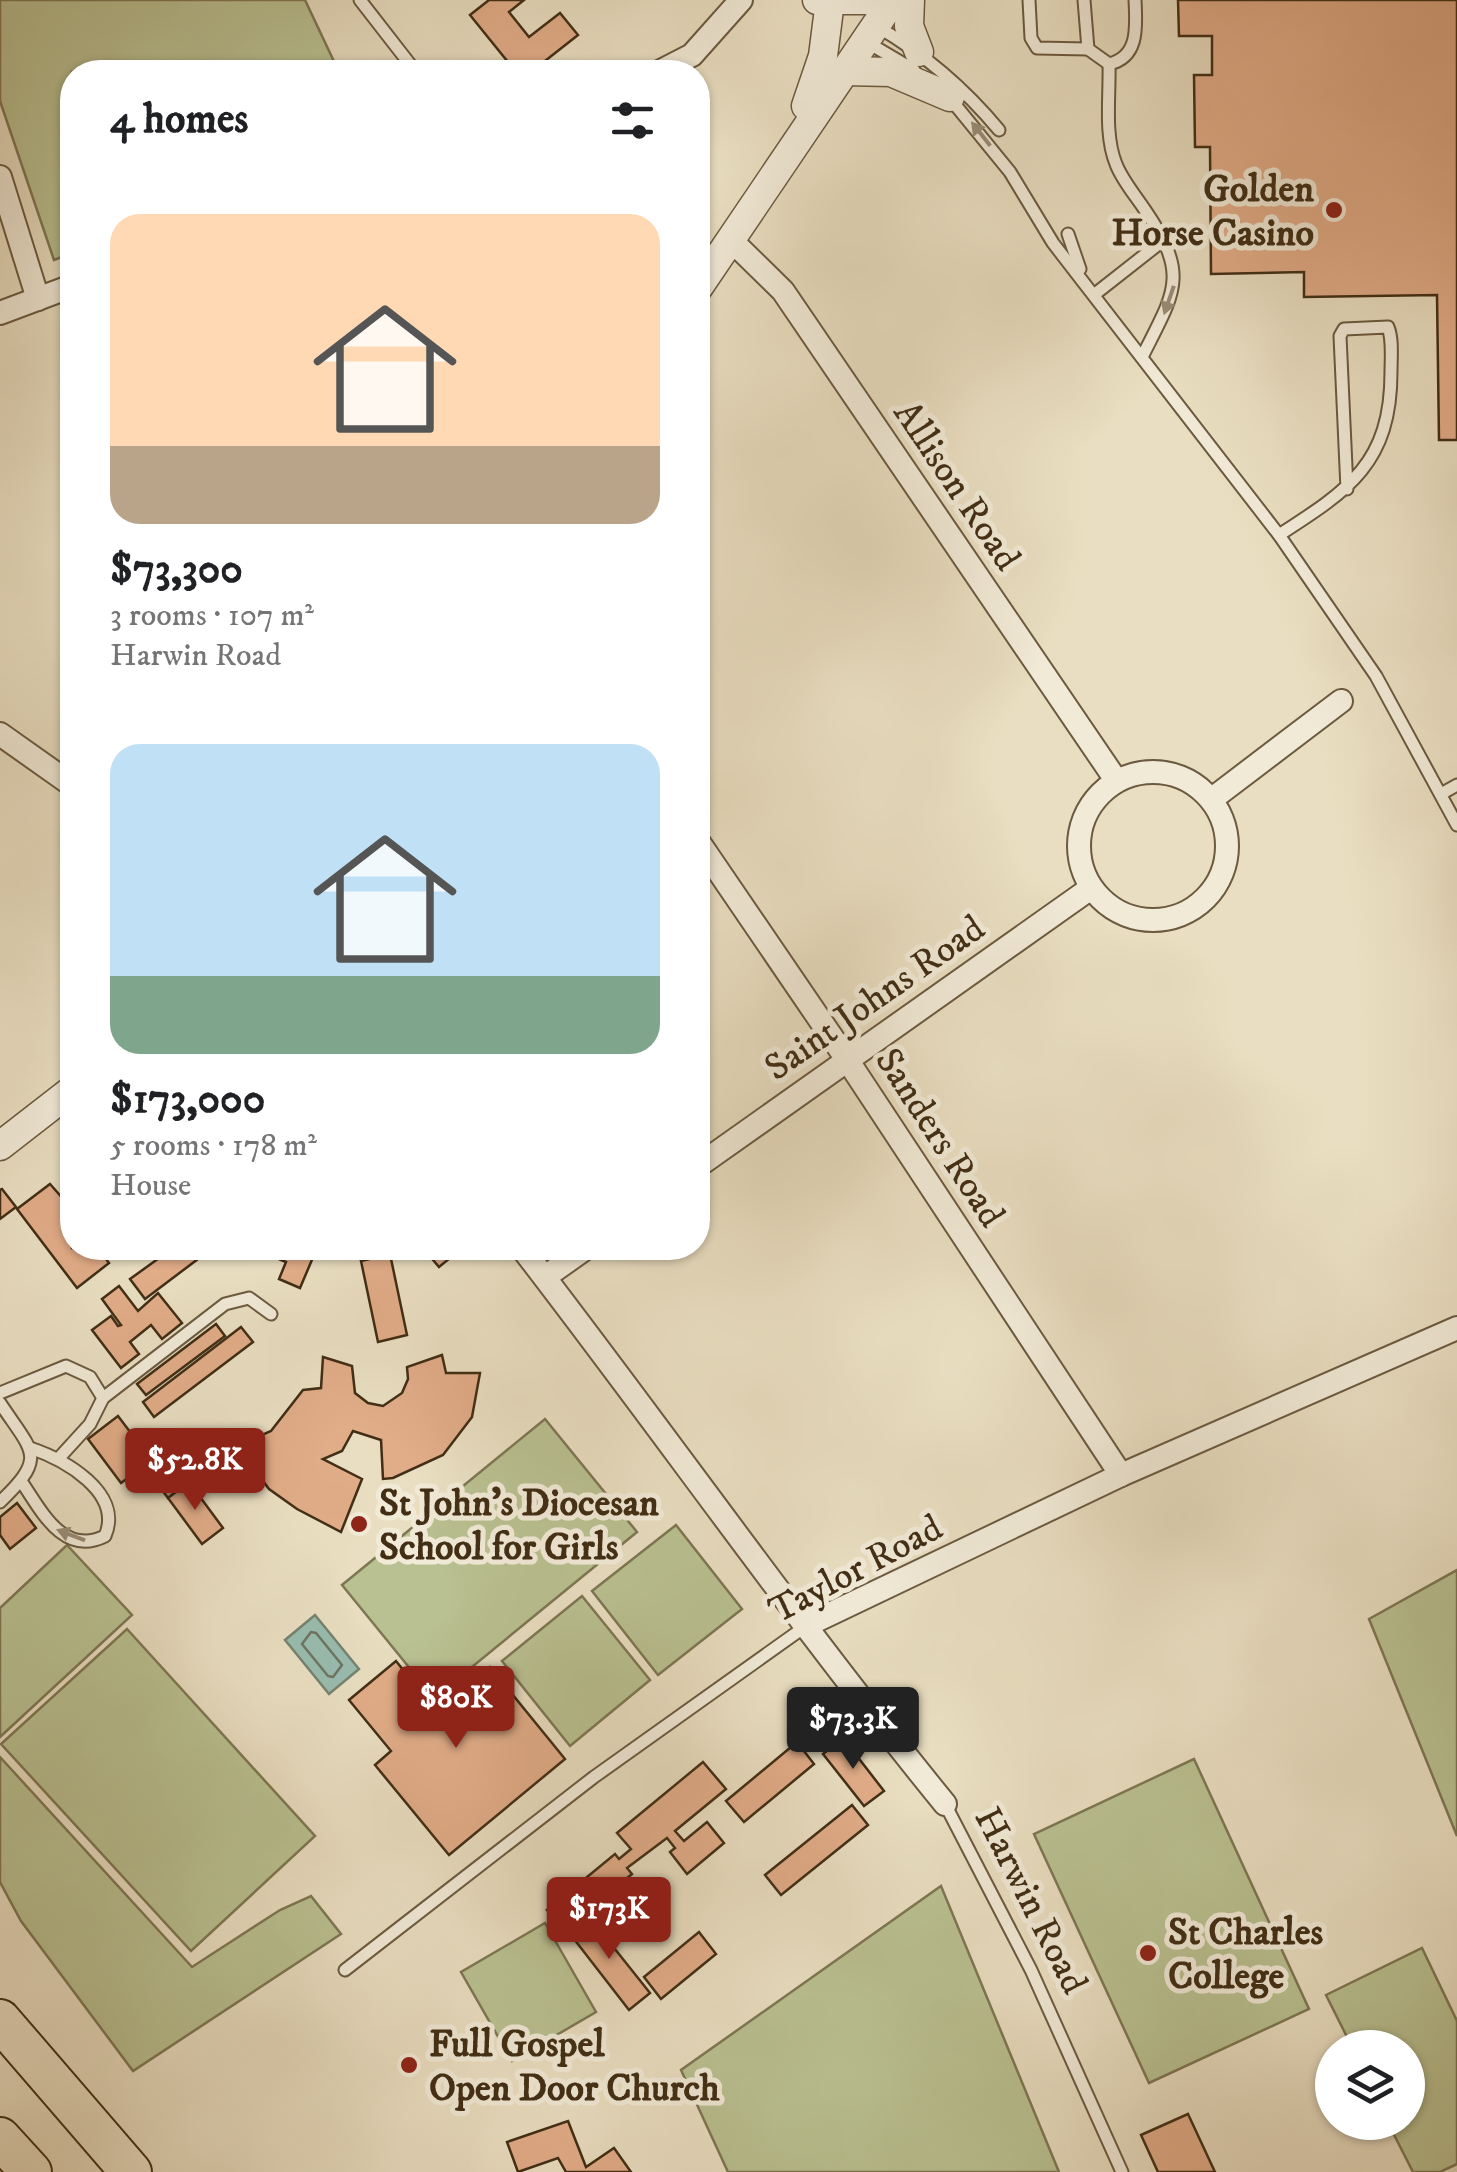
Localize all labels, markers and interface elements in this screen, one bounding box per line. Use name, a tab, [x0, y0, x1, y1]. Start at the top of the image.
icon: filters	[605, 93, 660, 148]
text: 4 homes	[110, 94, 248, 146]
one-way arrow	[971, 121, 992, 147]
place label: Golden Horse Casino	[1112, 166, 1314, 258]
marker: Golden Horse Casino	[1323, 199, 1345, 221]
icon: home	[295, 279, 475, 459]
one-way arrow	[1160, 285, 1175, 315]
street label: Allison Road	[882, 392, 1031, 580]
text: $73,300	[110, 544, 243, 596]
text: 3 rooms · 107 m²	[110, 596, 314, 636]
text: Harwin Road	[110, 636, 281, 676]
icon: home	[295, 809, 475, 989]
street label: Saint Johns Road	[756, 905, 995, 1092]
street label: Sanders Road	[864, 1039, 1015, 1237]
text: $173,000	[110, 1074, 265, 1126]
text: 5 rooms · 178 m²	[110, 1126, 317, 1166]
text: House	[110, 1166, 191, 1206]
pin: $52.8K	[114, 1428, 276, 1513]
text: $52.8K	[147, 1440, 243, 1480]
place label: St John's Diocesan School for Girls	[379, 1480, 659, 1572]
street label: Taylor Road	[761, 1504, 951, 1635]
marker: St John's Diocesan School for Girls	[348, 1513, 370, 1535]
one-way arrow	[56, 1527, 86, 1542]
pin: $80K	[397, 1666, 515, 1751]
text: $80K	[419, 1678, 493, 1718]
pin: $73.3K	[772, 1687, 934, 1772]
text: $73.3K	[809, 1699, 897, 1739]
street label: Harwin Road	[963, 1799, 1098, 2002]
pin: $173K	[539, 1877, 679, 1962]
text: $173K	[569, 1889, 649, 1929]
place label: St Charles College	[1168, 1909, 1324, 2001]
marker: St Charles College	[1137, 1942, 1159, 1964]
place label: Full Gospel Open Door Church	[429, 2021, 720, 2113]
map controls	[1315, 2030, 1425, 2140]
button: layers	[1315, 2030, 1425, 2140]
marker: Full Gospel Open Door Church	[398, 2054, 420, 2076]

